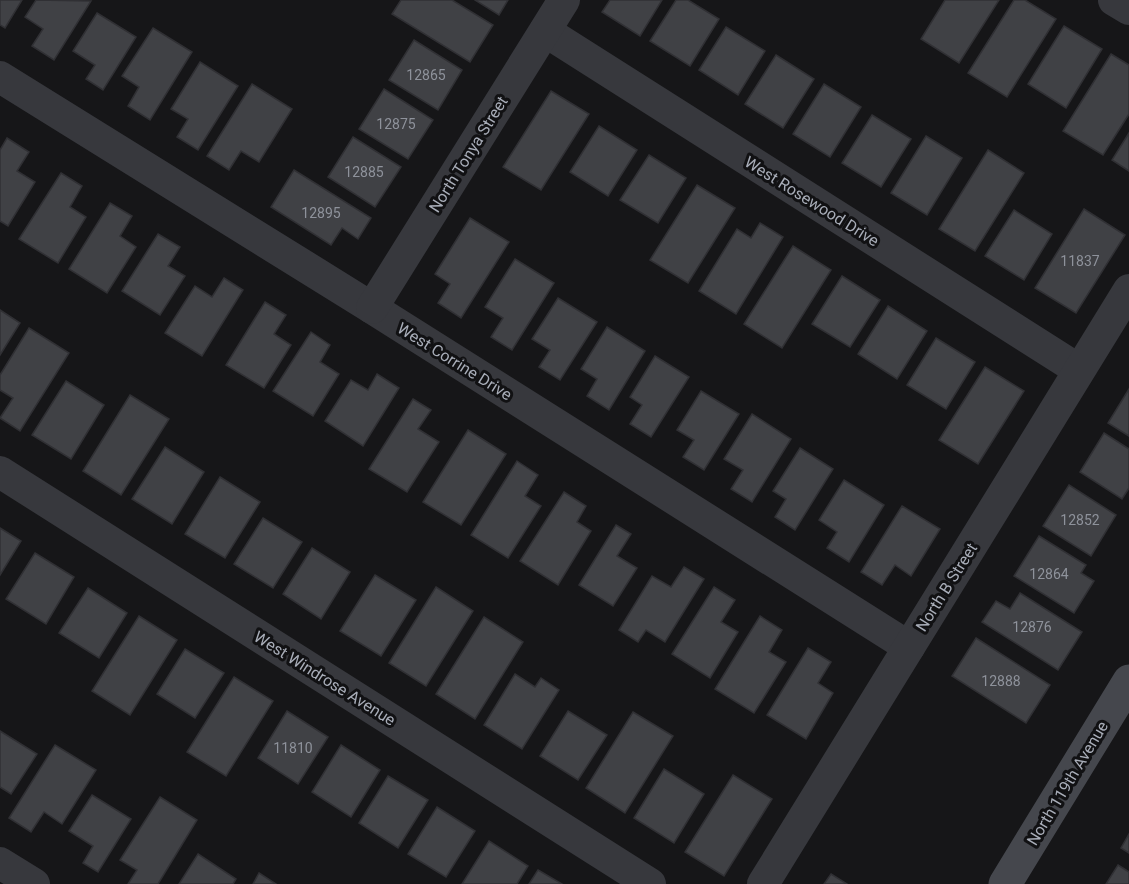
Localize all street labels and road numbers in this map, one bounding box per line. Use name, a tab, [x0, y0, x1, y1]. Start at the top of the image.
street label: North Tonya Street	[425, 93, 512, 216]
street label: West Rosewood Drive	[741, 152, 882, 251]
street label: West Corrine Drive	[394, 319, 515, 404]
street label: North B Street	[912, 540, 981, 635]
street label: West Windrose Avenue	[250, 627, 399, 730]
street label: North 119th Avenue	[1023, 718, 1112, 849]

